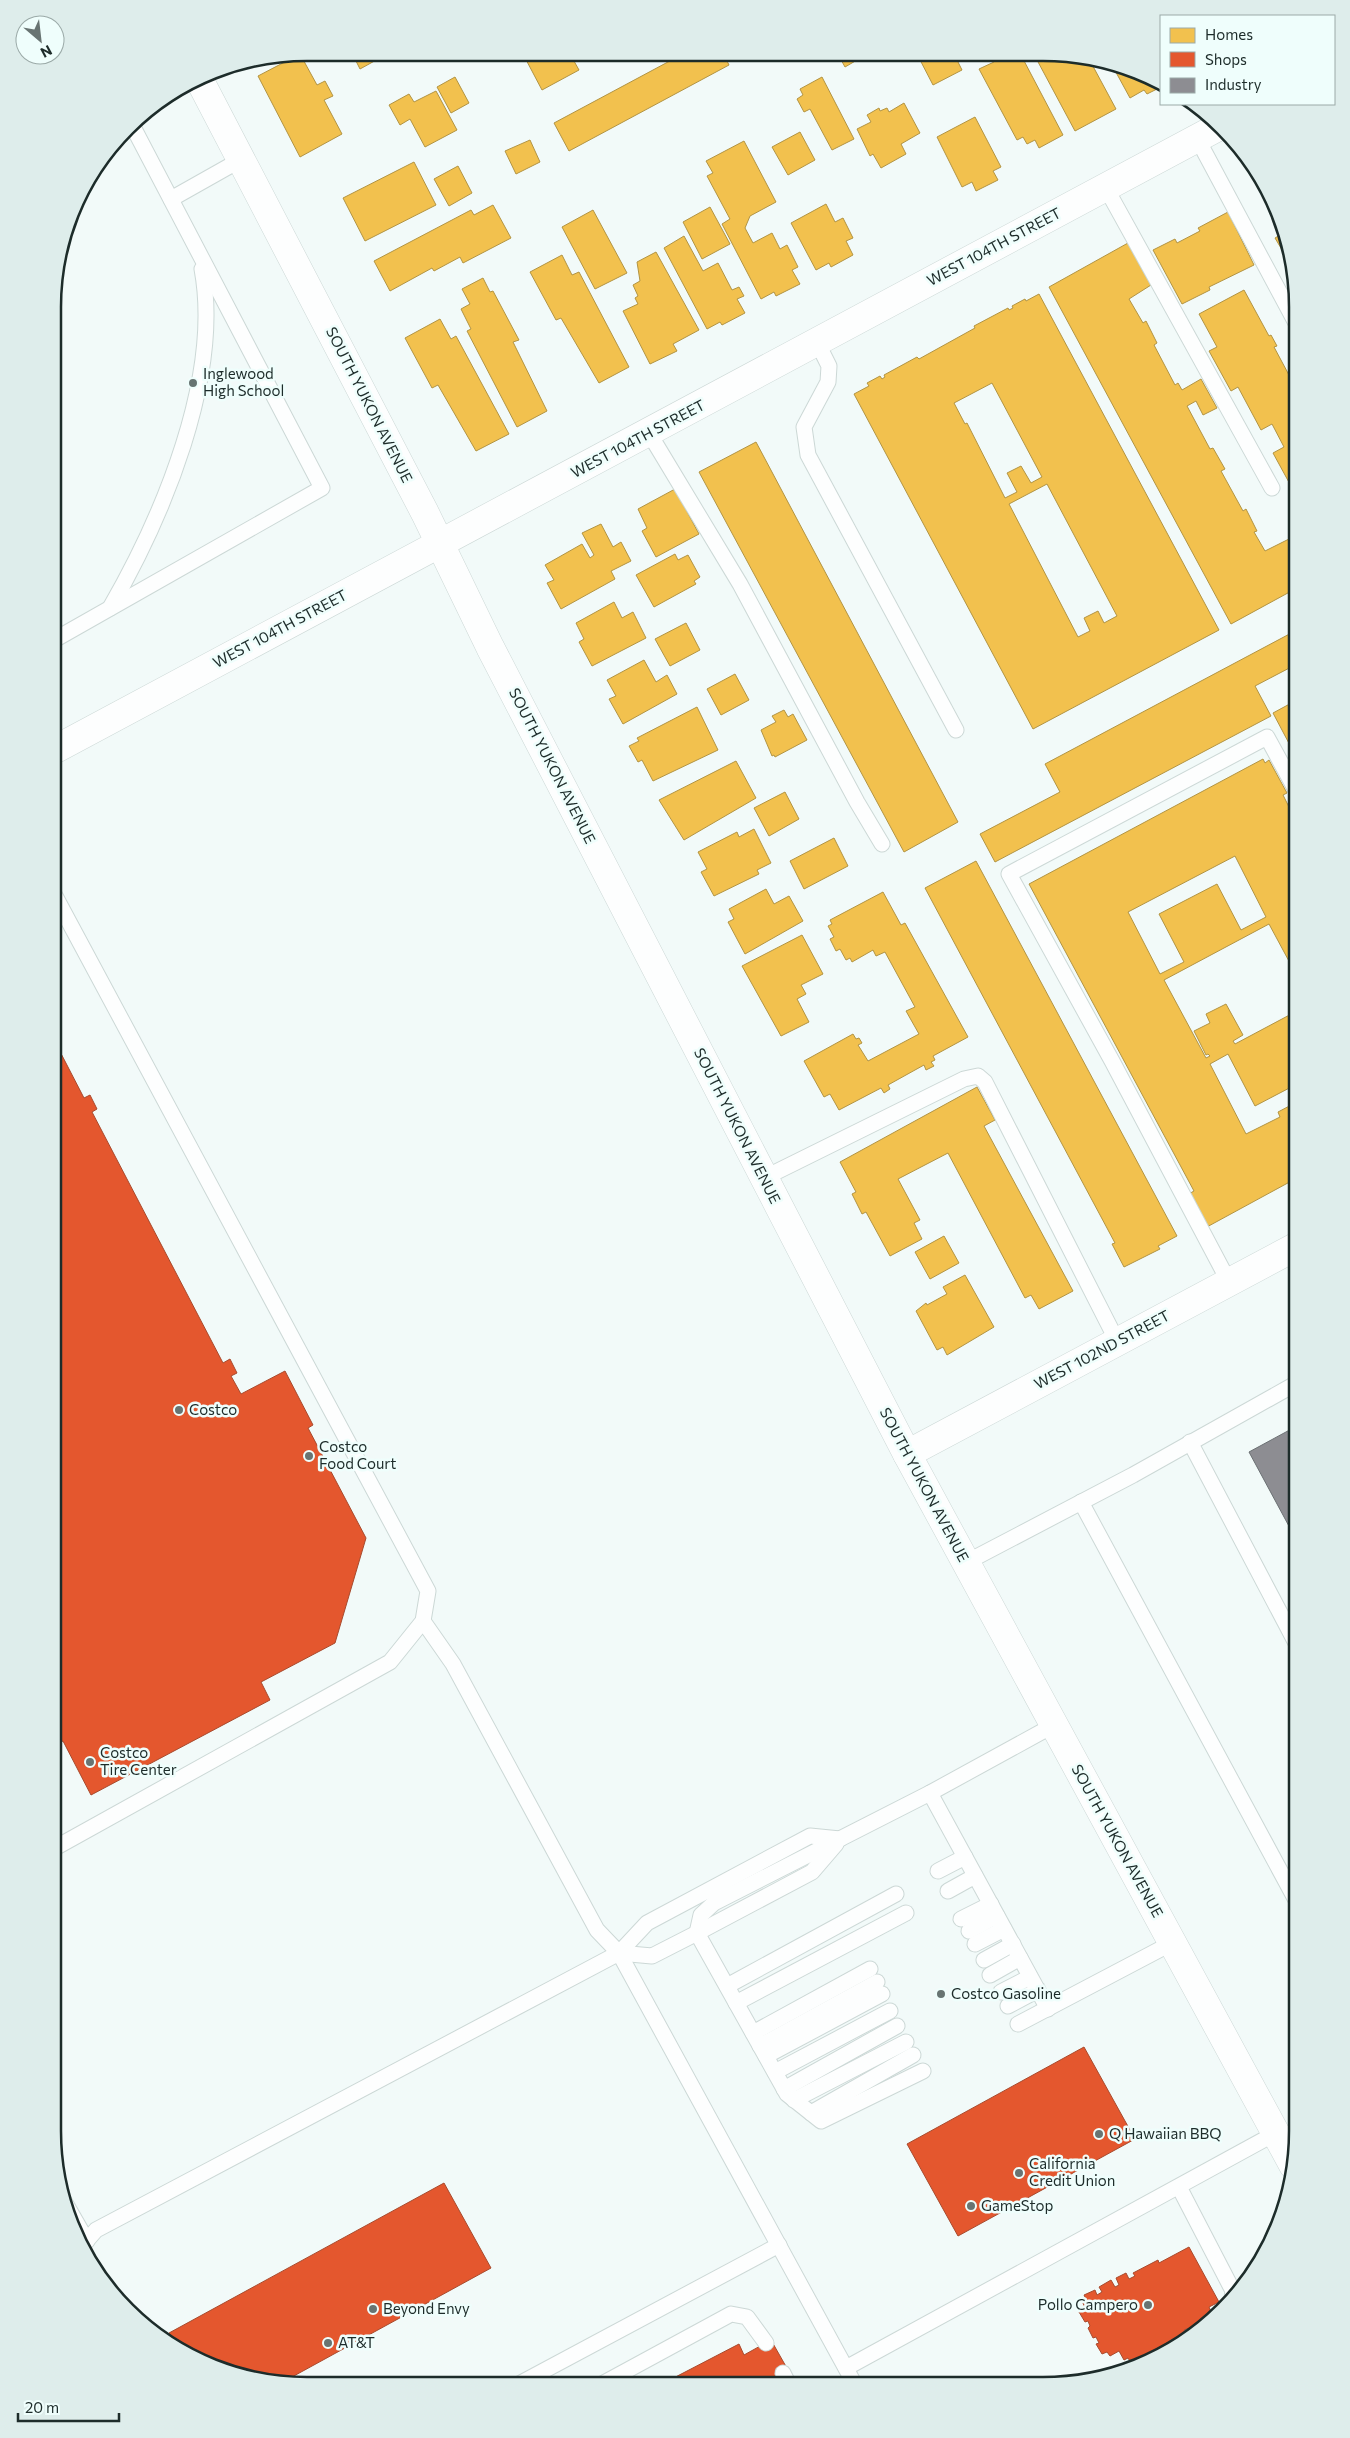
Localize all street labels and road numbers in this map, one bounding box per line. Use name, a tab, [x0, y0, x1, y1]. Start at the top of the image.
street label: WEST 104TH STREET	[923, 203, 1064, 289]
street label: SOUTH YUKON AVENUE	[323, 324, 417, 485]
street label: WEST 104TH STREET	[567, 395, 708, 481]
street label: WEST 104TH STREET	[209, 585, 350, 671]
street label: SOUTH YUKON AVENUE	[506, 685, 600, 846]
street label: SOUTH YUKON AVENUE	[691, 1045, 785, 1206]
street label: WEST 102ND STREET	[1031, 1306, 1173, 1392]
street label: SOUTH YUKON AVENUE	[877, 1404, 973, 1565]
street label: SOUTH YUKON AVENUE	[1068, 1761, 1168, 1920]

